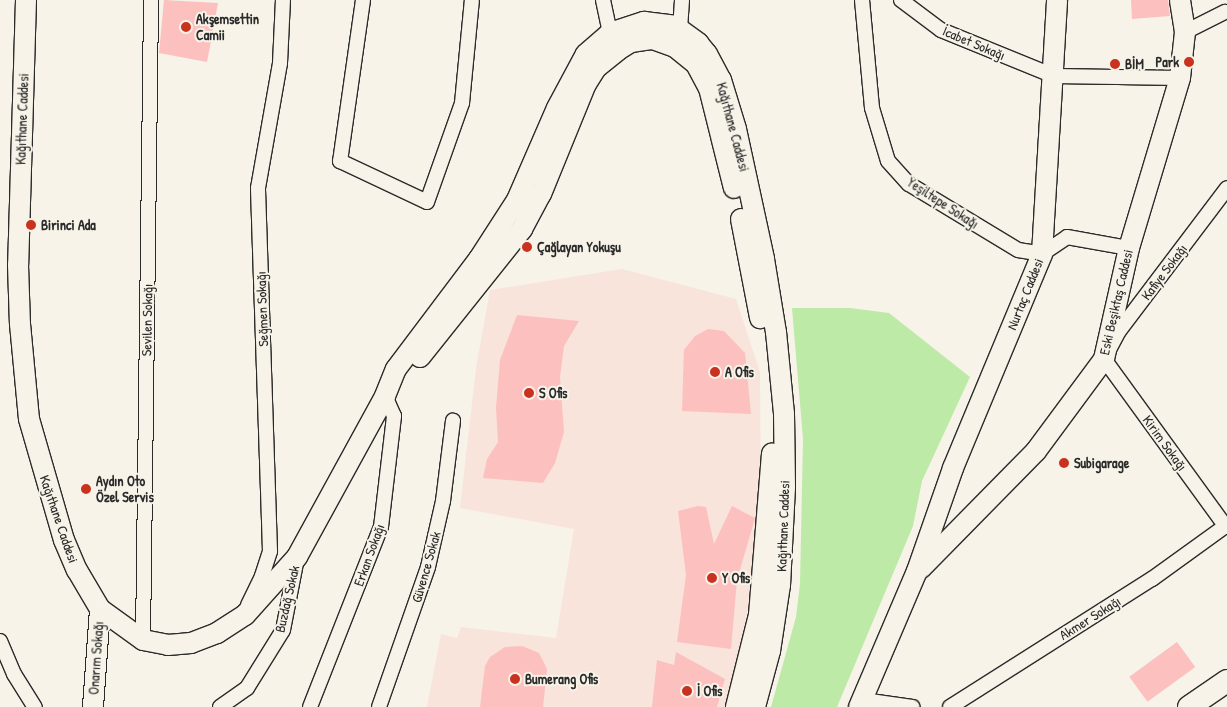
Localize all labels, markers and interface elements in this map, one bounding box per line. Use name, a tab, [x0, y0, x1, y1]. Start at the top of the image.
place label: Akşemsettin Camii	[196, 11, 259, 44]
marker: Akşemsettin Camii	[180, 21, 192, 33]
street label: İcabet Sokağı	[940, 22, 1008, 64]
place label: Park	[1156, 54, 1179, 70]
place label: BİM	[1125, 56, 1144, 72]
marker: Park	[1183, 56, 1195, 68]
marker: BİM	[1109, 58, 1121, 70]
street label: Kağıthane Caddesi	[12, 73, 32, 165]
street label: Kağıthane Caddesi	[713, 81, 753, 173]
street label: Yeşiltepe Sokağı	[904, 174, 982, 232]
place label: Birinci Ada	[41, 217, 96, 233]
marker: Birinci Ada	[25, 219, 37, 231]
place label: Çağlayan Yokuşu	[537, 239, 621, 255]
marker: Çağlayan Yokuşu	[521, 241, 533, 253]
street label: Kafiye Sokağı	[1137, 241, 1191, 303]
street label: Eski Beşiktaş Caddesi	[1096, 248, 1136, 356]
street label: Nurtaç Caddesi	[1003, 256, 1047, 332]
street label: Seğmen Sokağı	[252, 271, 272, 347]
street label: Sevilen Sokağı	[138, 284, 156, 356]
place label: A Ofis	[725, 364, 754, 380]
marker: A Ofis	[709, 366, 721, 378]
place label: S Ofis	[539, 385, 567, 401]
marker: S Ofis	[523, 387, 535, 399]
street label: Kirim Sokağı	[1139, 412, 1191, 474]
place label: Subigarage	[1074, 455, 1129, 471]
marker: Subigarage	[1058, 457, 1070, 469]
street label: Kağıthane Caddesi	[36, 473, 82, 565]
place label: Aydın Oto Özel Servis	[96, 473, 154, 506]
street label: Kağıthane Caddesi	[773, 480, 793, 572]
marker: Aydın Oto Özel Servis	[80, 483, 92, 495]
street label: Erkan Sokağı	[350, 522, 388, 588]
street label: Güvence Sokak	[408, 529, 444, 605]
street label: Buzdağ Sokak	[271, 564, 303, 634]
place label: Y Ofis	[722, 570, 750, 586]
marker: Y Ofis	[706, 572, 718, 584]
street label: Akmer Sokağı	[1056, 593, 1124, 643]
street label: Onarım Sokağı	[85, 621, 107, 695]
place label: Bumerang Ofis	[525, 671, 598, 687]
marker: Bumerang Ofis	[509, 673, 521, 685]
place label: İ Ofis	[697, 683, 722, 699]
marker: İ Ofis	[681, 685, 693, 697]

